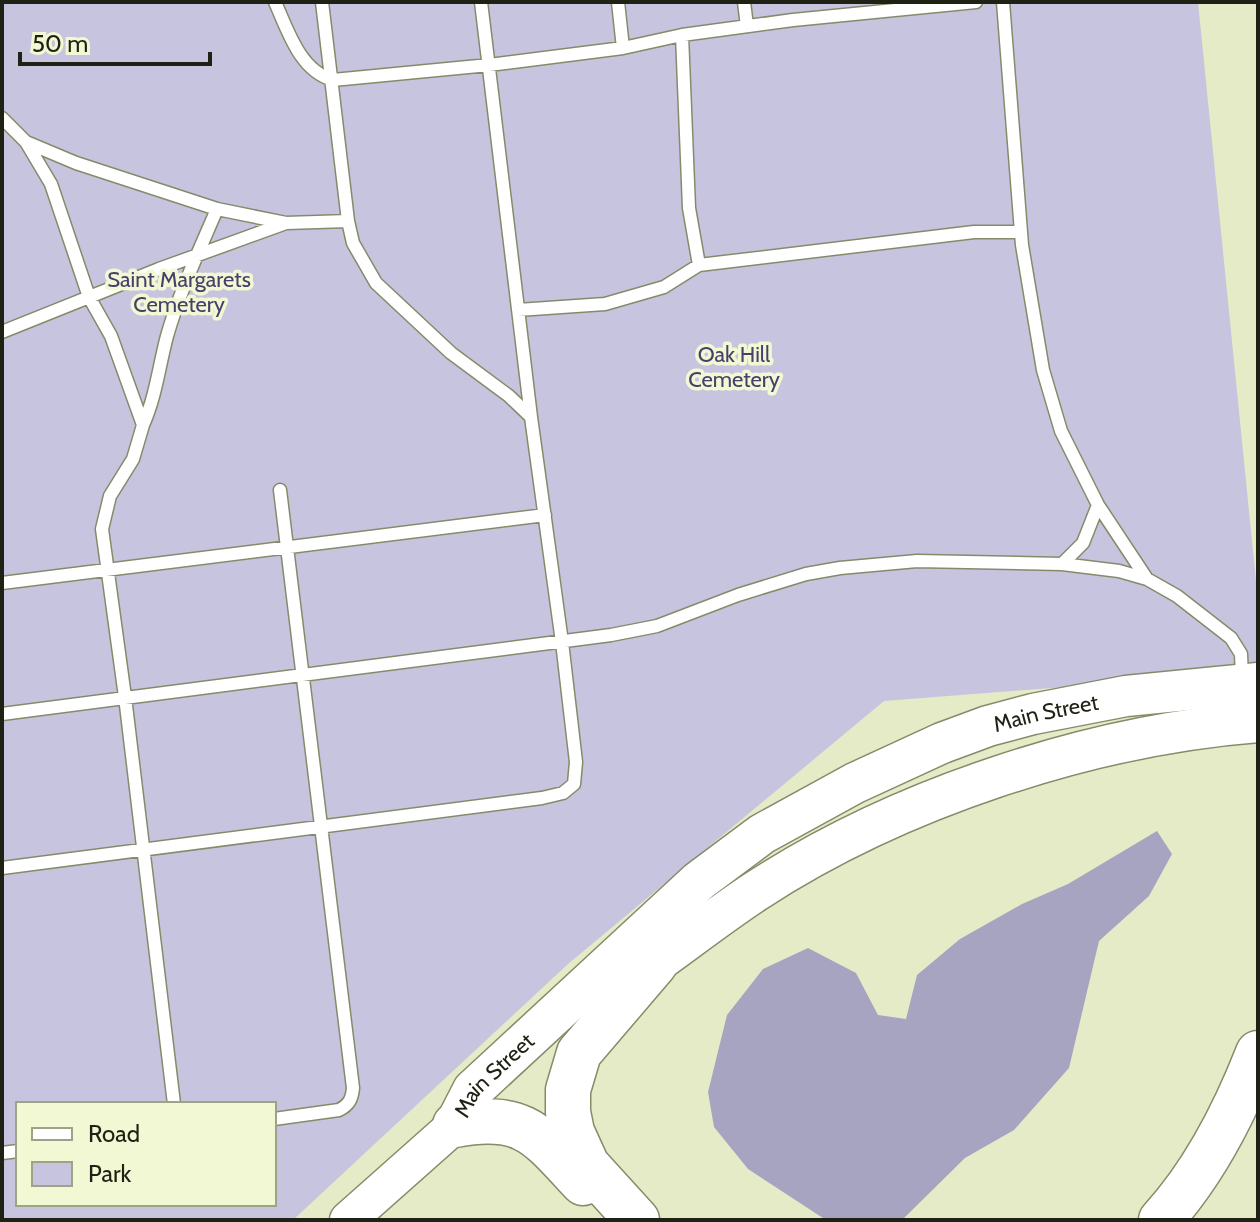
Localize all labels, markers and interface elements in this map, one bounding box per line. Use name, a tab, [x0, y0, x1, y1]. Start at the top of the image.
scale bar	[20, 16, 210, 66]
text: 50 m	[32, 29, 88, 58]
park label: Saint Margarets Cemetery	[107, 266, 251, 318]
park label: Oak Hill Cemetery	[688, 341, 780, 393]
street label: Main Street	[990, 688, 1101, 738]
street label: Main Street	[448, 1027, 540, 1122]
legend	[16, 1102, 276, 1206]
text: Road	[88, 1119, 140, 1148]
text: Park	[88, 1159, 131, 1188]

